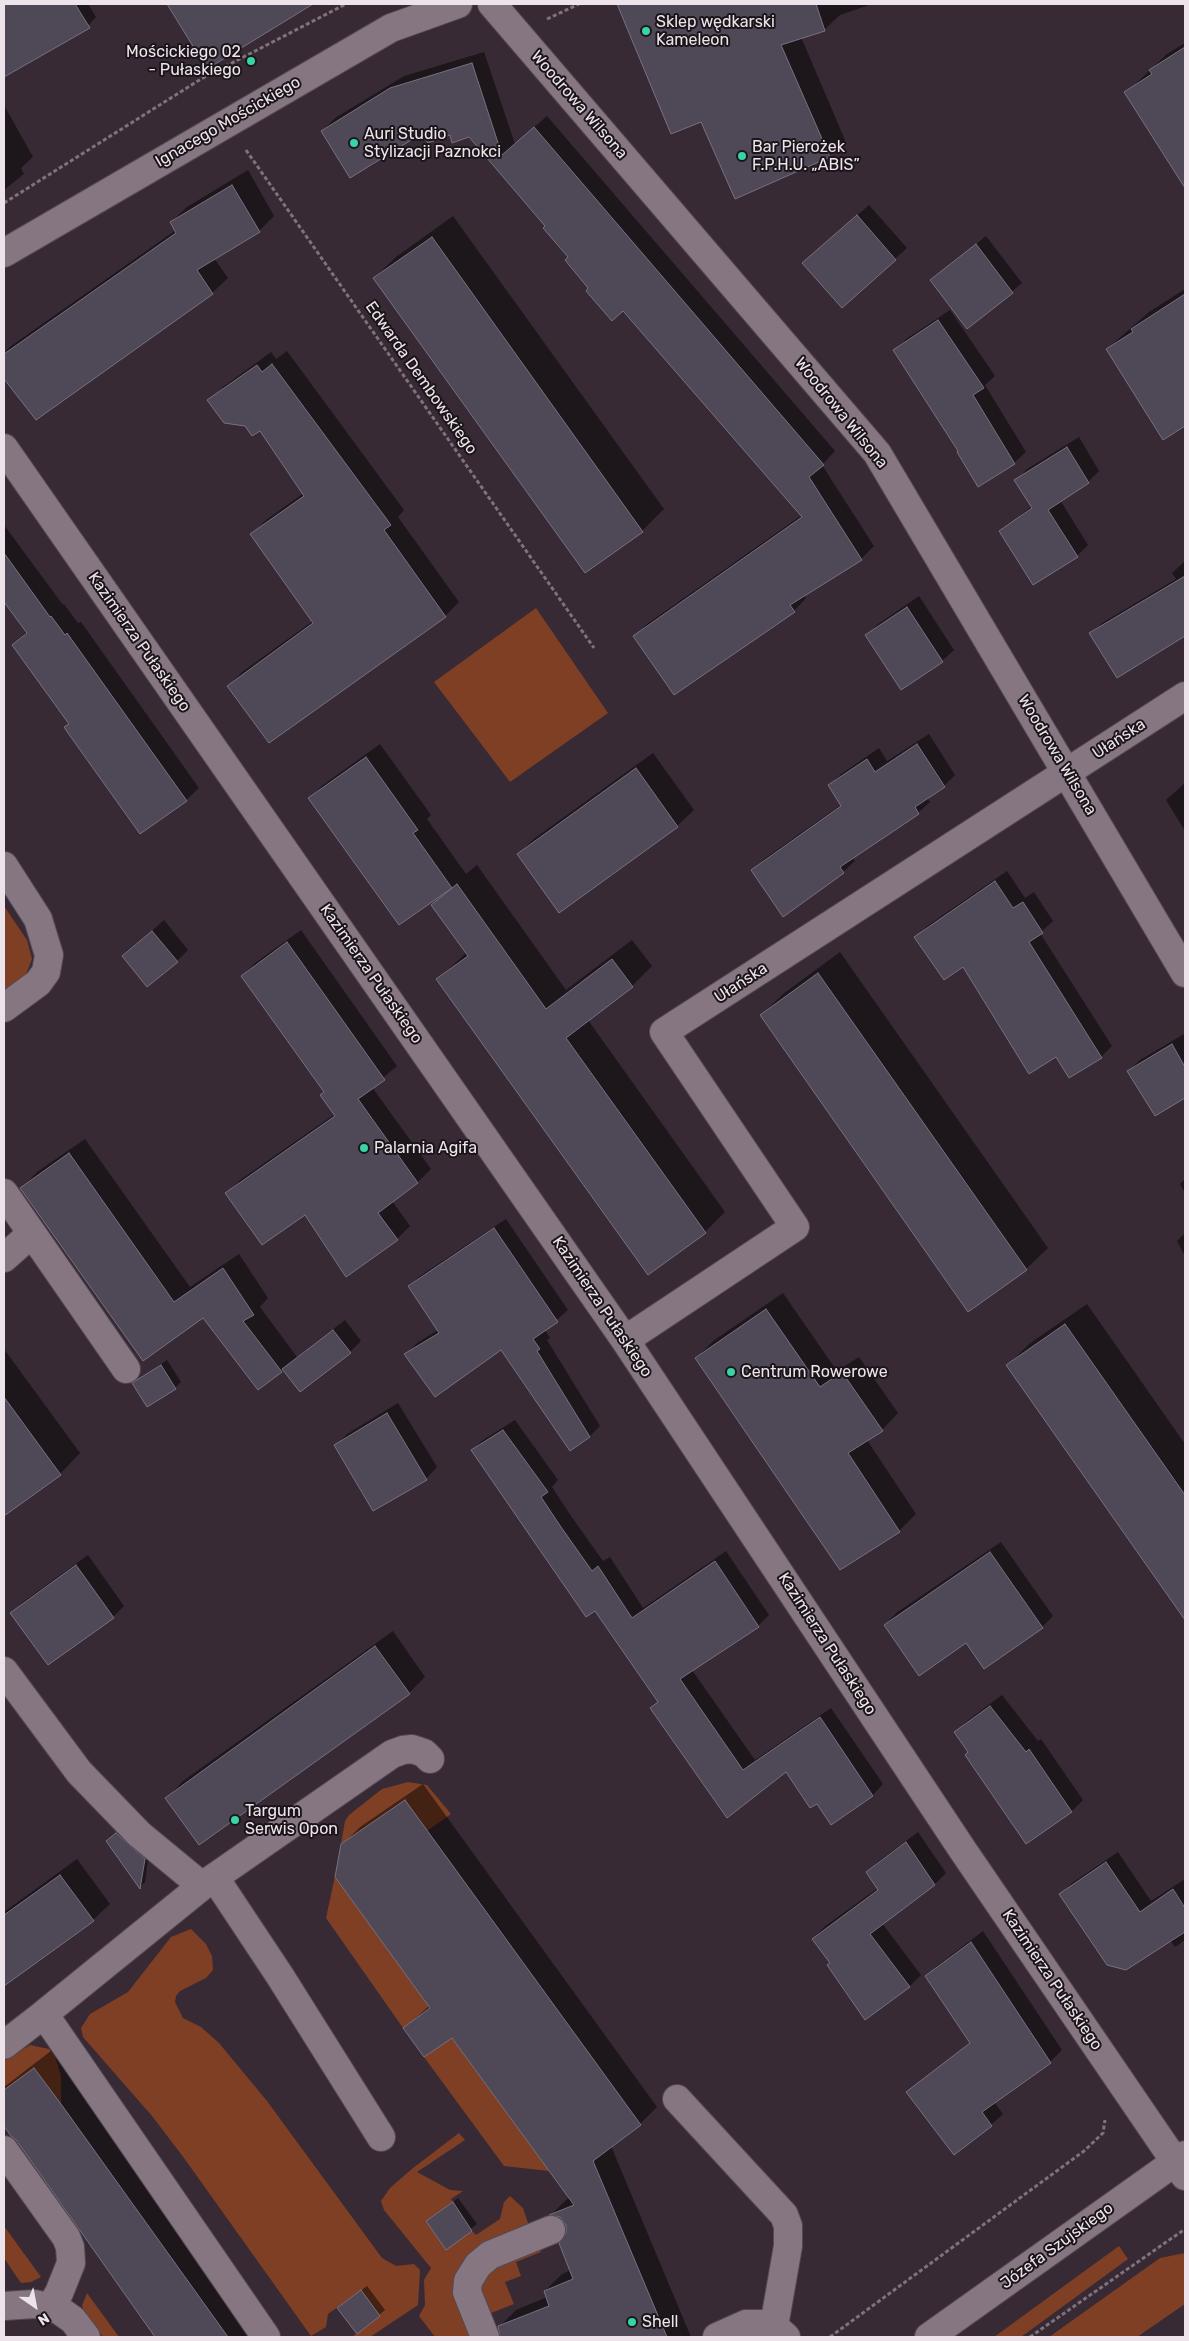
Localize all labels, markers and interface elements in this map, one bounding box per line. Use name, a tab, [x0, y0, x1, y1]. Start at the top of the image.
place label: Sklep wędkarski Kameleon	[656, 12, 775, 50]
marker: Sklep wędkarski Kameleon	[640, 25, 652, 37]
place label: Mościckiego 02 - Pułaskiego	[126, 42, 241, 80]
street label: Woodrowa Wilsona	[527, 47, 631, 163]
marker: Mościckiego 02 - Pułaskiego	[245, 55, 257, 67]
street label: Ignacego Mościckiego	[152, 73, 304, 171]
place label: Auri Studio Stylizacji Paznokci	[364, 124, 501, 162]
marker: Auri Studio Stylizacji Paznokci	[348, 137, 360, 149]
place label: Bar Pierożek F.P.H.U. „ABIS”	[752, 137, 860, 175]
marker: Bar Pierożek F.P.H.U. „ABIS”	[736, 150, 748, 162]
street label: Edwarda Dembowskiego	[361, 298, 481, 458]
street label: Woodrowa Wilsona	[790, 354, 892, 472]
street label: Kazimierza Pułaskiego	[84, 569, 194, 715]
street label: Woodrowa Wilsona	[1013, 691, 1101, 819]
street label: Ułańska	[1089, 715, 1149, 763]
street label: Kazimierza Pułaskiego	[316, 901, 426, 1047]
street label: Ułańska	[711, 959, 771, 1007]
place label: Palarnia Agifa	[374, 1138, 477, 1158]
marker: Palarnia Agifa	[358, 1142, 370, 1154]
street label: Kazimierza Pułaskiego	[548, 1233, 656, 1381]
place label: Centrum Rowerowe	[741, 1362, 888, 1382]
marker: Centrum Rowerowe	[725, 1366, 737, 1378]
street label: Kazimierza Pułaskiego	[774, 1569, 880, 1719]
place label: Targum Serwis Opon	[245, 1801, 338, 1839]
marker: Targum Serwis Opon	[229, 1814, 241, 1826]
street label: Kazimierza Pułaskiego	[998, 1906, 1106, 2054]
street label: Józefa Szujskiego	[997, 2199, 1117, 2293]
north arrow	[10, 2281, 60, 2331]
text: N	[35, 2309, 52, 2329]
place label: Shell	[642, 2312, 678, 2332]
marker: Shell	[626, 2316, 638, 2328]

